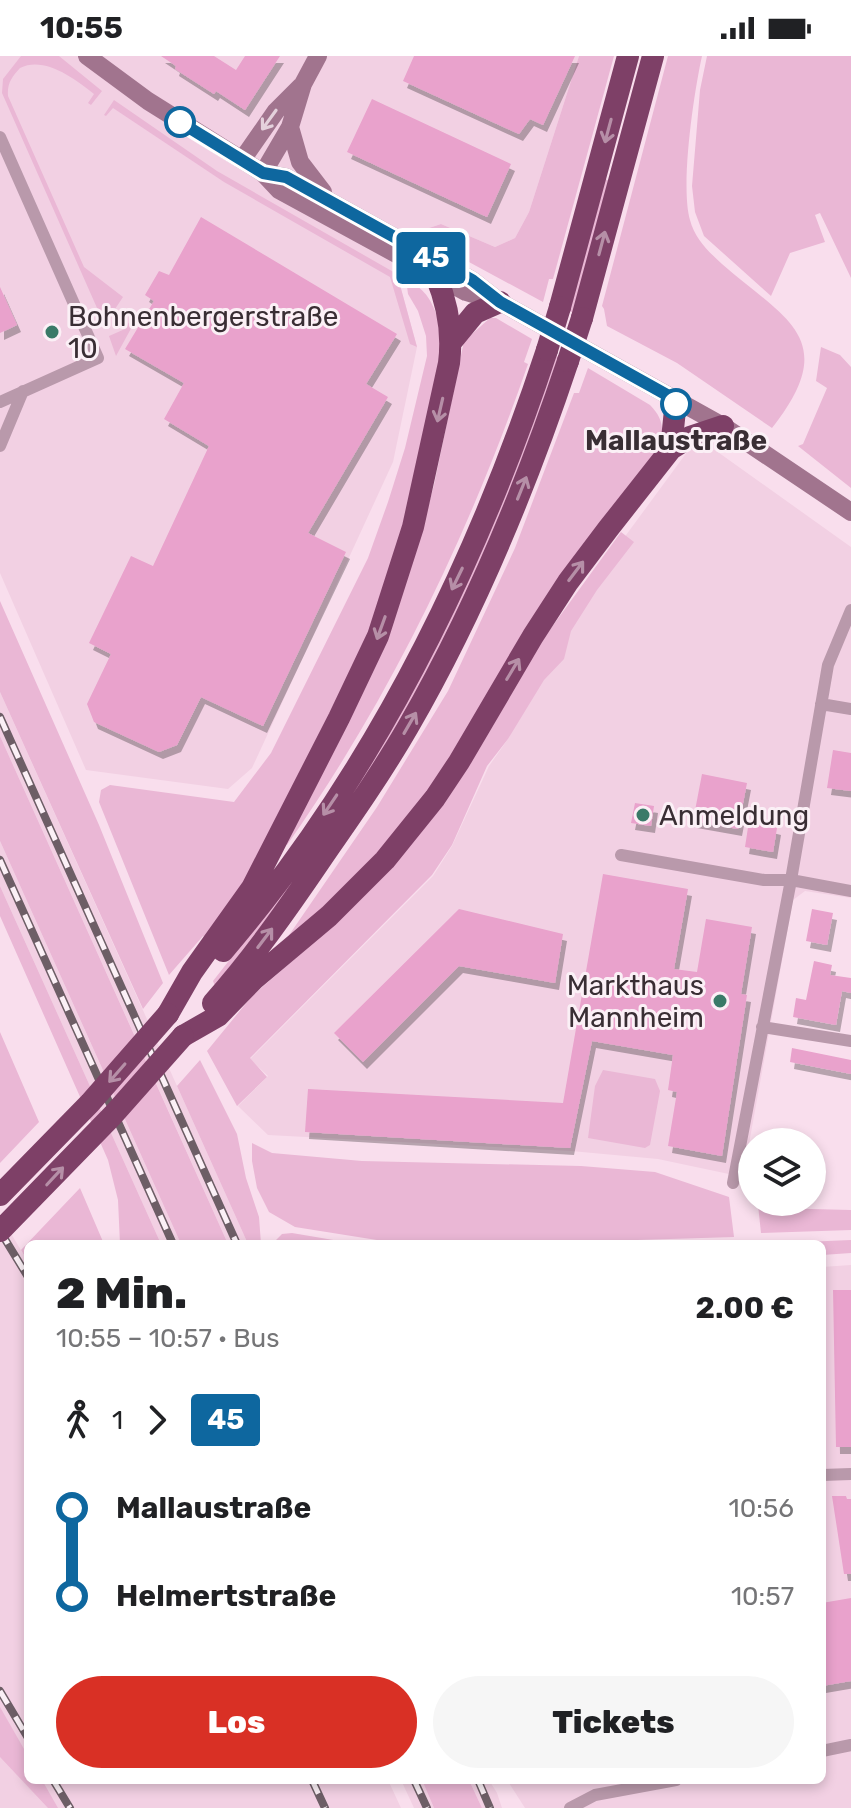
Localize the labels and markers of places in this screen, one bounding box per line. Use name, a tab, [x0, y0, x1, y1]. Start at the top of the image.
unlabelled marker	[165, 107, 195, 137]
place label: Bohnenbergerstraße 10	[68, 300, 338, 365]
marker: Bohnenbergerstraße 10	[43, 323, 61, 341]
marker: Mallaustraße	[661, 389, 691, 419]
place label: Mallaustraße	[585, 424, 767, 457]
place label: Anmeldung	[659, 799, 809, 832]
marker: Anmeldung	[634, 806, 652, 824]
place label: Markthaus Mannheim	[567, 969, 704, 1034]
marker: Markthaus Mannheim	[711, 992, 729, 1010]

